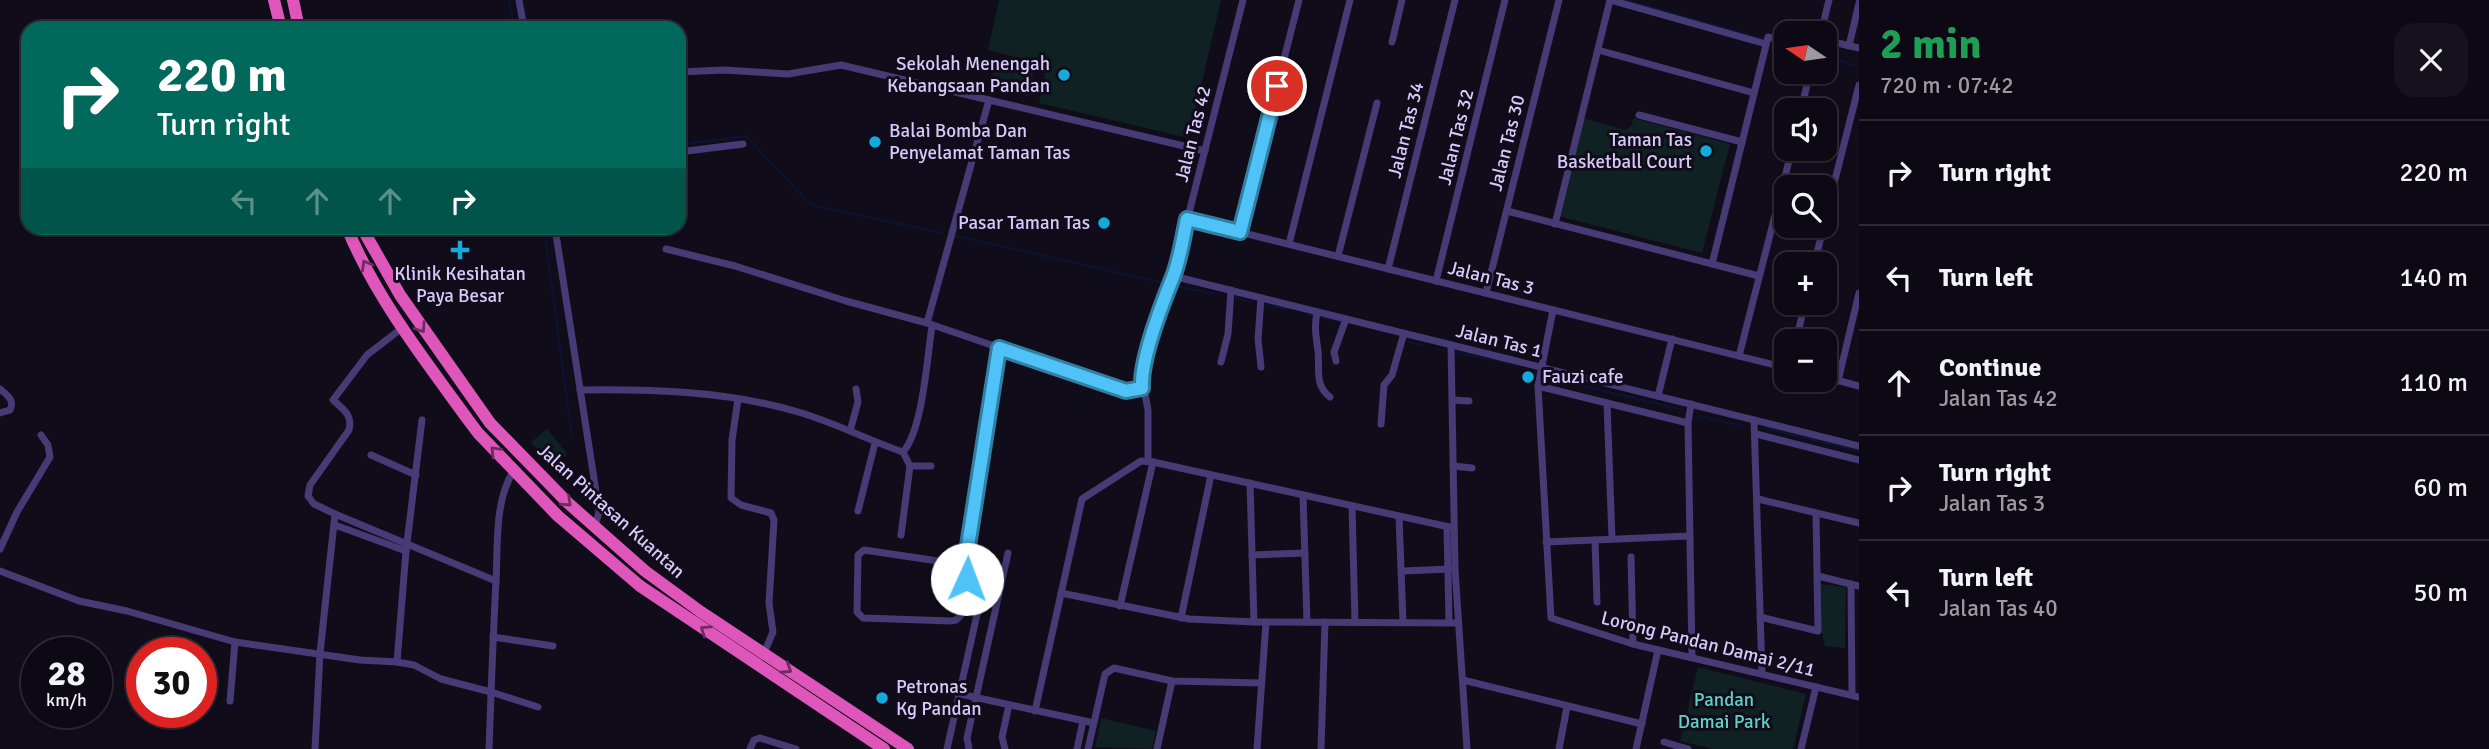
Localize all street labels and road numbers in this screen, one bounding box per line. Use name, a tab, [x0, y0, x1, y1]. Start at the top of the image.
street label: Jalan Tas 34	[1382, 80, 1430, 180]
street label: Jalan Tas 42	[1169, 84, 1217, 184]
street label: Jalan Tas 32	[1432, 87, 1480, 187]
street label: Jalan Tas 30	[1483, 93, 1531, 193]
street label: Jalan Tas 3	[1446, 256, 1536, 300]
street label: Jalan Tas 1	[1454, 319, 1544, 363]
street label: Jalan Pintasan Kuantan	[532, 438, 690, 584]
street label: Lorong Pandan Damai 2/11	[1599, 606, 1817, 682]

